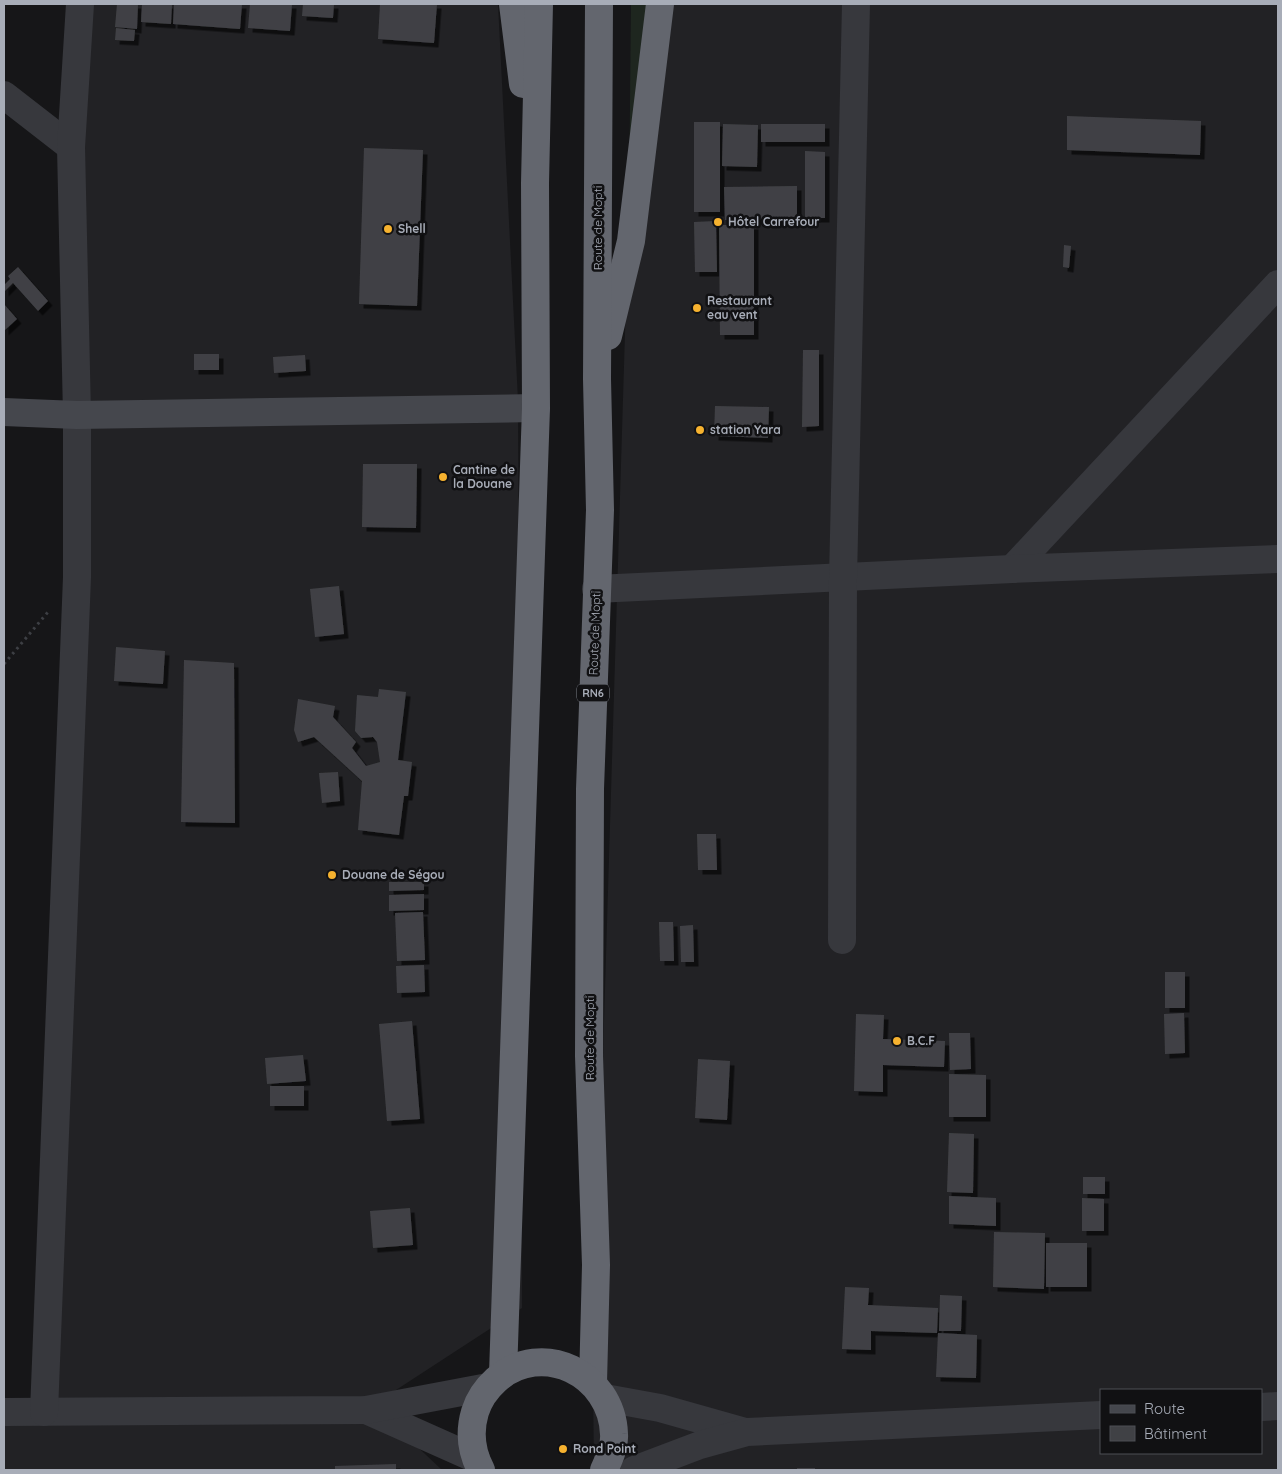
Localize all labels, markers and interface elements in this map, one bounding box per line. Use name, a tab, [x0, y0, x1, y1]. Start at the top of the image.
street label: Route de Mopti	[590, 186, 605, 270]
place label: Hôtel Carrefour	[728, 214, 820, 229]
marker: Hôtel Carrefour	[712, 216, 724, 228]
place label: Shell	[398, 221, 426, 236]
marker: Shell	[382, 223, 394, 235]
place label: Restaurant eau vent	[707, 293, 772, 322]
marker: Restaurant eau vent	[691, 302, 703, 314]
place label: station Yara	[710, 422, 781, 437]
marker: station Yara	[694, 424, 706, 436]
place label: Cantine de la Douane	[453, 462, 515, 491]
marker: Cantine de la Douane	[437, 471, 449, 483]
street label: Route de Mopti	[586, 590, 603, 675]
road number: RN6	[577, 684, 609, 701]
place label: Douane de Ségou	[342, 867, 444, 882]
marker: Douane de Ségou	[326, 869, 338, 881]
street label: Route de Mopti	[582, 996, 597, 1080]
place label: B.C.F	[907, 1033, 935, 1048]
marker: B.C.F	[891, 1035, 903, 1047]
legend	[1100, 1389, 1262, 1454]
text: Route	[1144, 1399, 1185, 1418]
text: Bâtiment	[1144, 1424, 1207, 1443]
place label: Rond Point	[573, 1441, 636, 1456]
marker: Rond Point	[557, 1443, 569, 1455]

